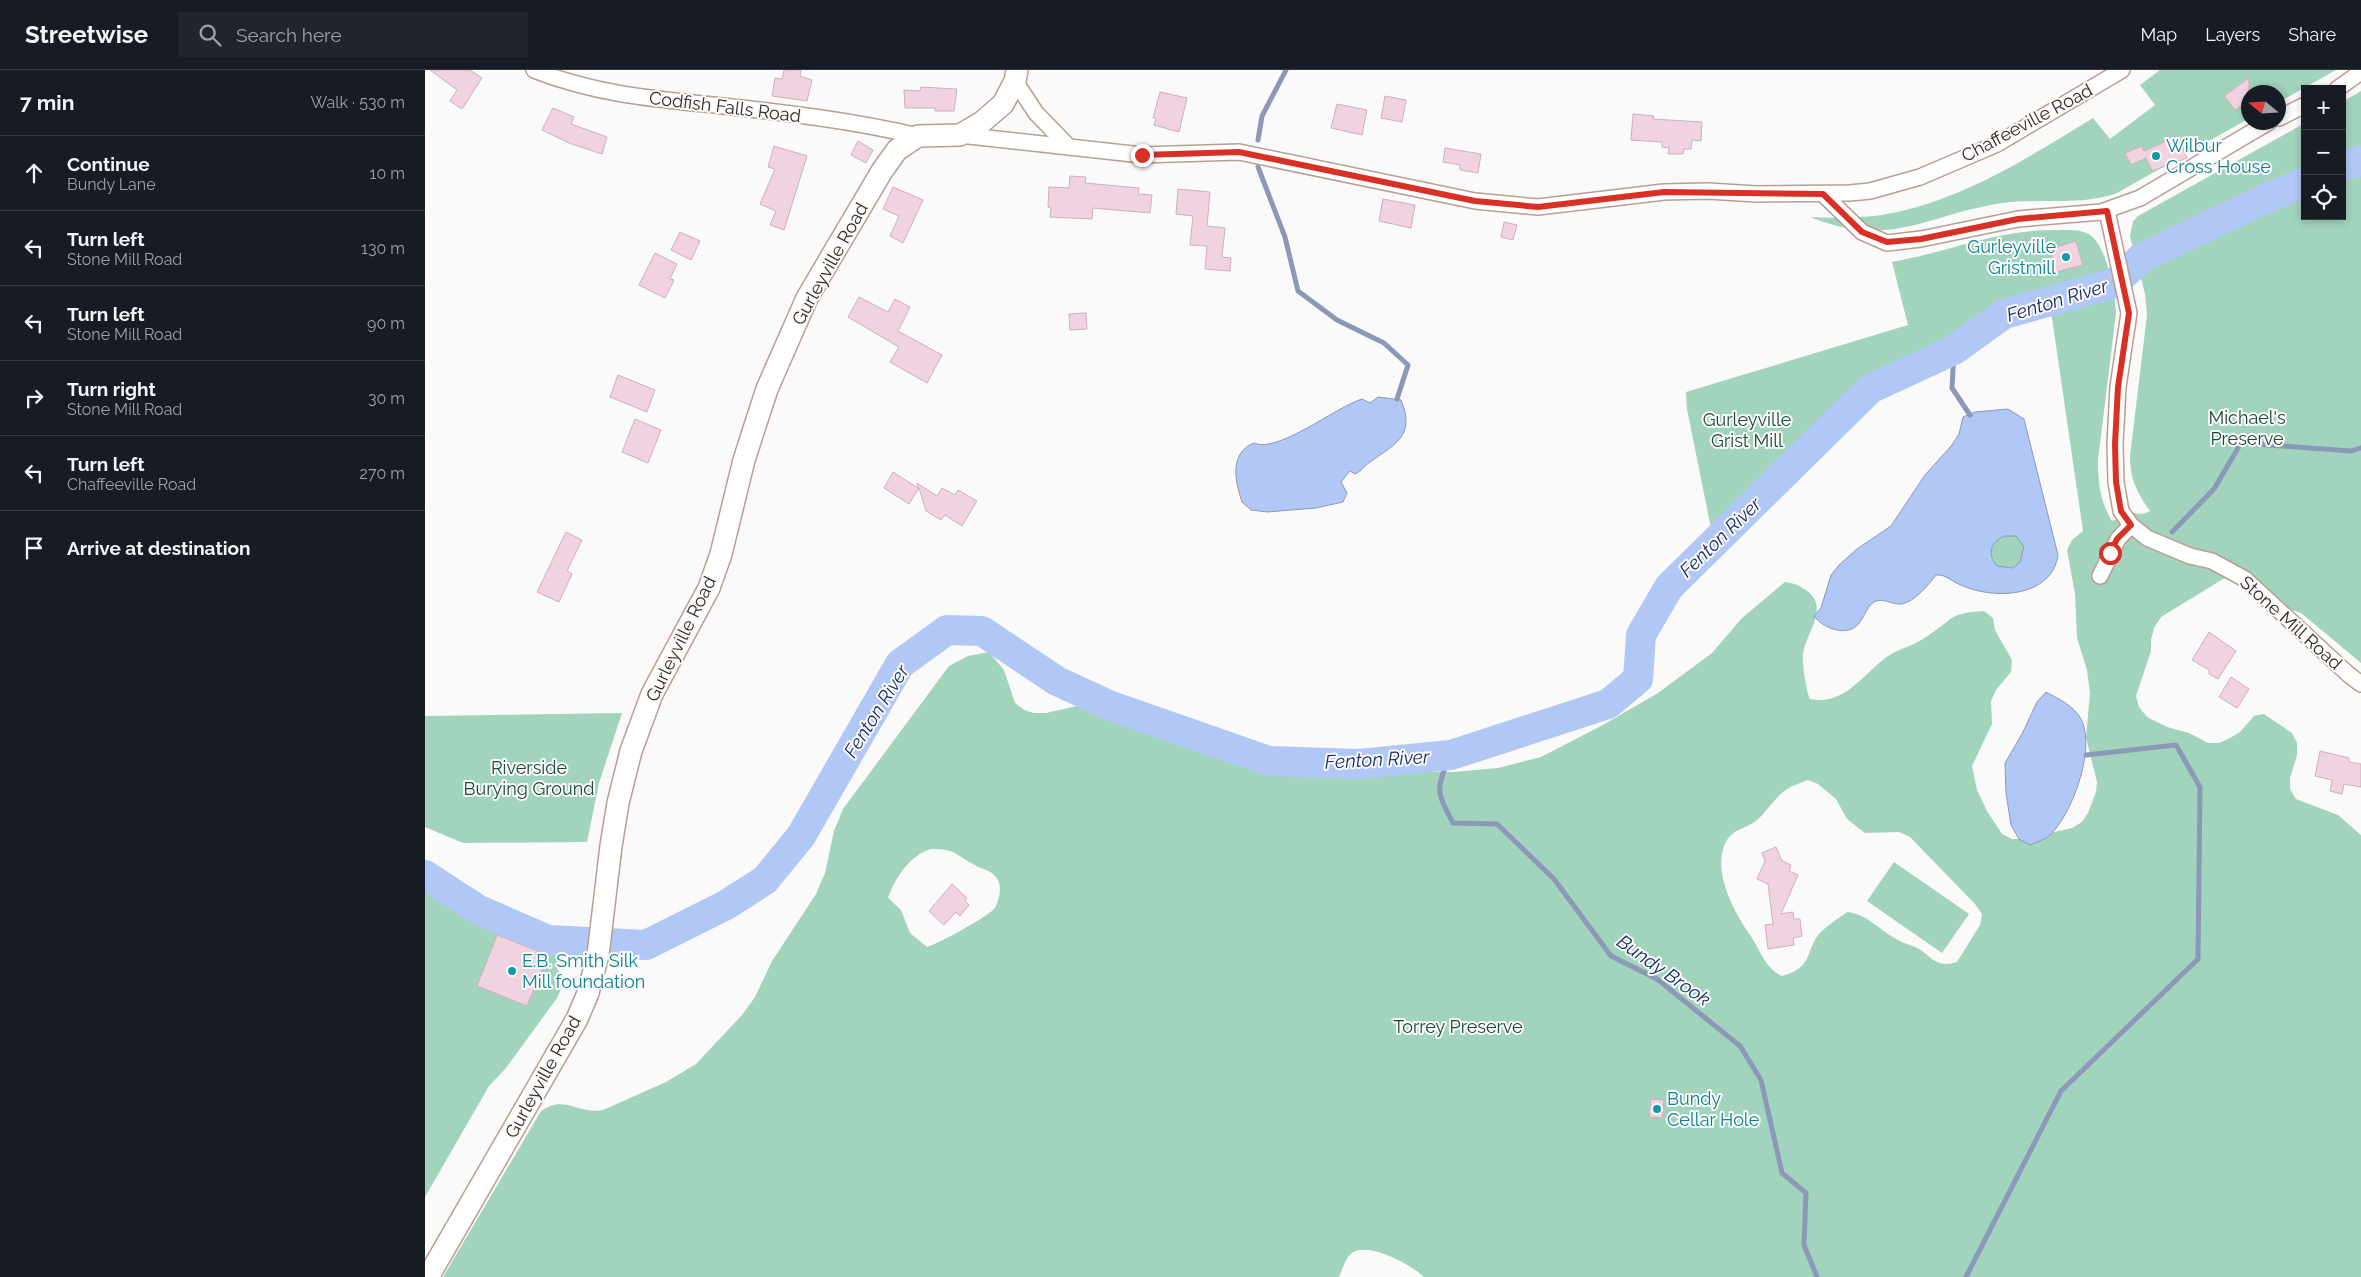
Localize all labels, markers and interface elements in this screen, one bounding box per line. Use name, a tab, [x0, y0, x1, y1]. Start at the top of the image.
search box	[178, 12, 528, 57]
text: Streetwise	[25, 20, 148, 49]
icon: search	[196, 21, 224, 49]
text: Search here	[236, 24, 342, 46]
text: Map	[2141, 24, 2177, 45]
text: Layers	[2205, 24, 2260, 45]
text: Share	[2288, 24, 2336, 45]
street label: Chaffeeville Road	[1958, 79, 2096, 166]
north arrow	[2241, 85, 2286, 130]
map controls	[2301, 85, 2346, 220]
button: +	[2301, 85, 2346, 130]
street label: Codfish Falls Road	[648, 87, 802, 126]
text: 7 min	[20, 90, 74, 115]
text: Walk · 530 m	[311, 93, 405, 112]
button: −	[2301, 130, 2346, 175]
place label: Wilbur Cross House	[2166, 135, 2271, 177]
route end	[1131, 144, 1154, 167]
marker: Wilbur Cross House	[2150, 150, 2162, 162]
text: Continue	[67, 153, 150, 175]
icon: ahead	[20, 159, 48, 187]
text: 10 m	[370, 164, 405, 183]
text: Bundy Lane	[67, 175, 156, 194]
button: locate	[2301, 175, 2346, 220]
street label: Gurleyville Road	[787, 199, 872, 329]
text: Turn left	[67, 228, 144, 250]
icon: left	[20, 234, 48, 262]
place label: Gurleyville Gristmill	[1967, 236, 2056, 278]
text: 130 m	[361, 239, 405, 258]
text: Stone Mill Road	[67, 250, 182, 269]
marker: Gurleyville Gristmill	[2060, 251, 2072, 263]
water label: Fenton River	[2004, 274, 2112, 326]
text: Turn left	[67, 303, 144, 325]
icon: left	[20, 309, 48, 337]
text: 90 m	[367, 314, 405, 333]
text: Stone Mill Road	[67, 325, 182, 344]
text: Turn right	[67, 378, 156, 400]
icon: right	[20, 384, 48, 412]
text: 30 m	[368, 389, 405, 408]
text: Stone Mill Road	[67, 400, 182, 419]
park label: Michael's Preserve	[2208, 407, 2286, 449]
park label: Gurleyville Grist Mill	[1703, 409, 1792, 451]
text: Turn left	[67, 453, 144, 475]
icon: left	[20, 459, 48, 487]
text: 270 m	[360, 464, 405, 483]
text: Chaffeeville Road	[67, 475, 196, 494]
water label: Fenton River	[1675, 492, 1766, 581]
icon: arrive	[20, 534, 48, 562]
text: Arrive at destination	[67, 537, 251, 559]
route start	[2099, 542, 2122, 565]
street label: Stone Mill Road	[2236, 571, 2347, 674]
street label: Gurleyville Road	[641, 573, 720, 705]
water label: Fenton River	[839, 659, 914, 761]
water label: Fenton River	[1324, 745, 1431, 773]
park label: Riverside Burying Ground	[464, 757, 594, 799]
water label: Bundy Brook	[1613, 930, 1715, 1010]
place label: E.B. Smith Silk Mill foundation	[522, 950, 645, 992]
marker: E.B. Smith Silk Mill foundation	[506, 965, 518, 977]
street label: Gurleyville Road	[500, 1012, 585, 1142]
park label: Torrey Preserve	[1393, 1016, 1523, 1037]
place label: Bundy Cellar Hole	[1667, 1088, 1760, 1130]
marker: Bundy Cellar Hole	[1651, 1103, 1663, 1115]

